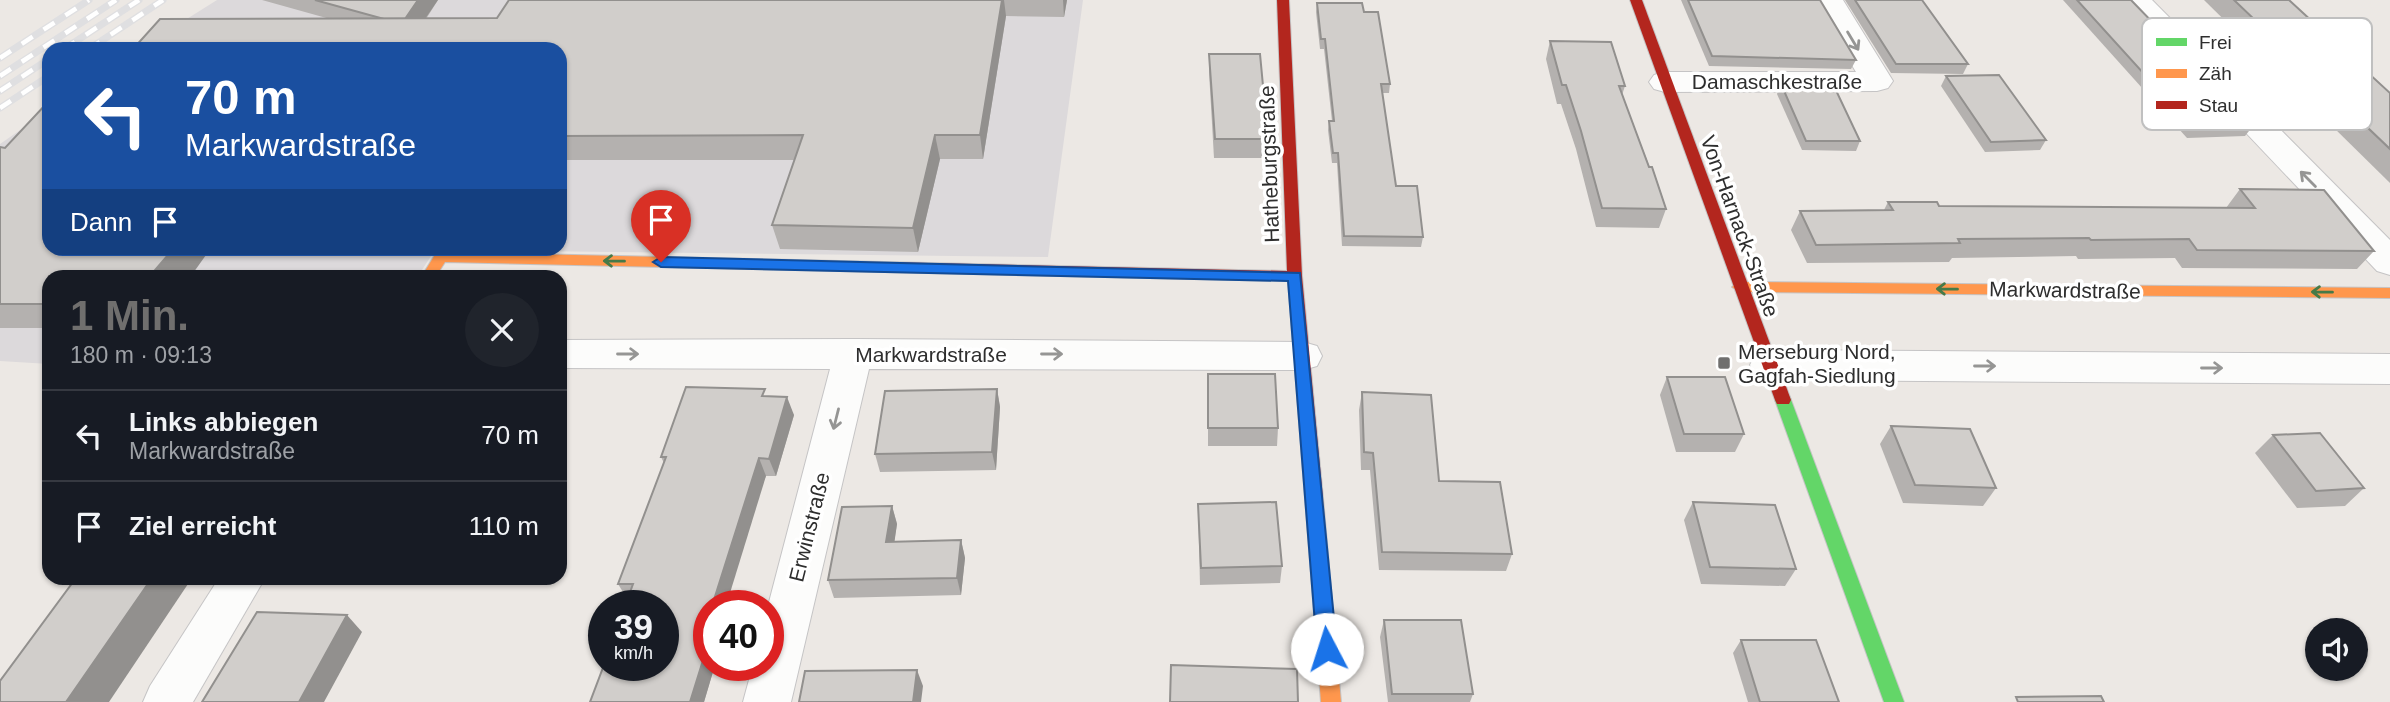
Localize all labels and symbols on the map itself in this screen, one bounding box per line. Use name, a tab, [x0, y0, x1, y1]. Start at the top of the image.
legend	[2142, 18, 2372, 130]
one-way arrow	[1846, 30, 1860, 50]
text: Frei	[2199, 32, 2232, 53]
text: Zäh	[2199, 63, 2232, 84]
street label: Damaschkestraße	[1692, 70, 1862, 93]
street label: Hatheburgstraße	[1255, 85, 1283, 243]
text: Stau	[2199, 95, 2238, 116]
street label: Von-Harnack-Straße	[1696, 132, 1784, 320]
one-way arrow	[2299, 170, 2316, 187]
pin	[631, 190, 691, 262]
one-way arrow	[603, 254, 626, 268]
street label: Markwardstraße	[1989, 277, 2141, 303]
one-way arrow	[1936, 282, 1959, 295]
one-way arrow	[2311, 285, 2334, 299]
place label: Merseburg Nord, Gagfah-Siedlung	[1738, 340, 1896, 387]
street label: Markwardstraße	[855, 343, 1007, 366]
one-way arrow	[616, 347, 639, 361]
one-way arrow	[1040, 348, 1063, 361]
marker: Merseburg Nord, Gagfah-Siedlung	[1716, 355, 1732, 371]
one-way arrow	[1973, 359, 1996, 373]
one-way arrow	[2200, 361, 2223, 375]
one-way arrow	[829, 407, 842, 430]
street label: Erwinstraße	[784, 470, 834, 584]
speed limit sign: 40	[693, 590, 784, 681]
position arrow	[1290, 612, 1364, 686]

